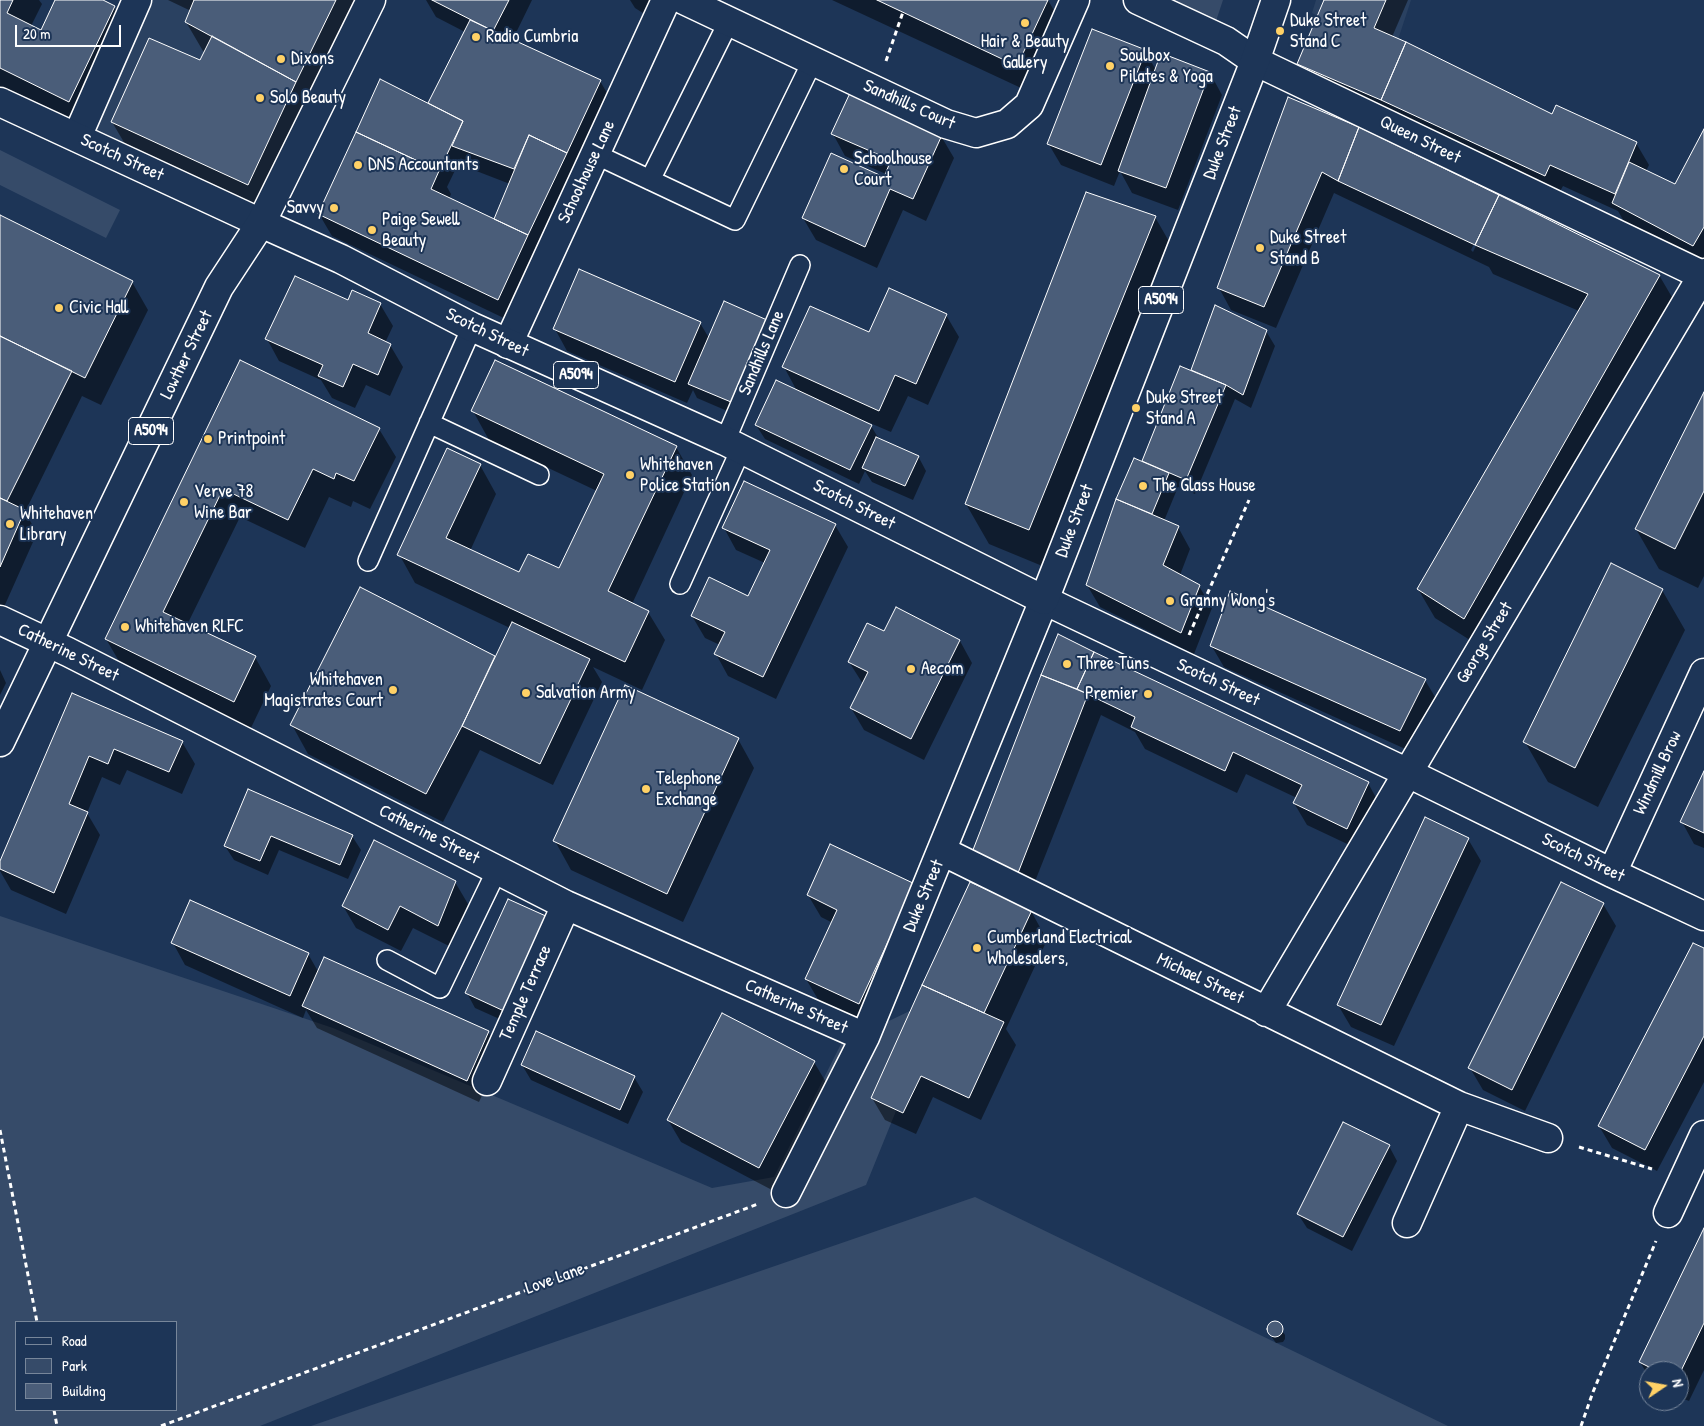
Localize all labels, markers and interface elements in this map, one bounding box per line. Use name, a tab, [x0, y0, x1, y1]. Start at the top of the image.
place label: Duke Street Stand C	[1290, 10, 1366, 52]
scale bar	[18, 15, 124, 47]
marker: Hair & Beauty Gallery	[1019, 17, 1031, 29]
text: 20 m	[23, 23, 50, 44]
marker: Duke Street Stand C	[1274, 25, 1286, 37]
place label: Radio Cumbria	[486, 26, 578, 48]
marker: Radio Cumbria	[470, 31, 482, 43]
place label: Hair & Beauty Gallery	[981, 31, 1069, 74]
place label: Soulbox Pilates & Yoga	[1120, 45, 1213, 88]
place label: Dixons	[291, 48, 334, 70]
marker: Dixons	[275, 53, 287, 65]
marker: Soulbox Pilates & Yoga	[1104, 60, 1116, 72]
street label: Sandhills Court	[860, 75, 958, 135]
place label: Solo Beauty	[270, 87, 346, 109]
marker: Solo Beauty	[254, 92, 266, 104]
street label: Duke Street	[1199, 103, 1247, 183]
street label: Queen Street	[1376, 111, 1464, 169]
street label: Schoolhouse Lane	[554, 117, 620, 227]
street label: Scotch Street	[77, 129, 167, 187]
place label: Schoolhouse Court	[854, 148, 932, 190]
place label: DNS Accountants	[368, 154, 478, 176]
marker: DNS Accountants	[352, 159, 364, 171]
marker: Schoolhouse Court	[838, 163, 850, 175]
place label: Savvy	[287, 197, 324, 219]
marker: Savvy	[328, 202, 340, 214]
place label: Paige Sewell Beauty	[382, 209, 460, 252]
marker: Paige Sewell Beauty	[366, 224, 378, 236]
place label: Duke Street Stand B	[1270, 227, 1346, 270]
marker: Duke Street Stand B	[1254, 242, 1266, 254]
road number: A5094	[1138, 286, 1184, 314]
place label: Civic Hall	[69, 297, 128, 319]
marker: Civic Hall	[53, 302, 65, 314]
street label: Scotch Street	[442, 304, 532, 362]
street label: Lowther Street	[156, 307, 218, 403]
street label: Sandhills Lane	[734, 307, 790, 399]
road number: A5094	[554, 362, 598, 388]
place label: Duke Street Stand A	[1146, 387, 1222, 429]
marker: Duke Street Stand A	[1130, 402, 1142, 414]
road number: A5094	[128, 418, 174, 444]
place label: Printpoint	[218, 428, 285, 450]
marker: Printpoint	[202, 433, 214, 445]
place label: Whitehaven Police Station	[640, 454, 730, 496]
marker: Whitehaven Police Station	[624, 469, 636, 481]
street label: Scotch Street	[809, 475, 899, 535]
place label: The Glass House	[1153, 475, 1256, 497]
marker: The Glass House	[1137, 480, 1149, 492]
place label: Verve 78 Wine Bar	[194, 481, 253, 524]
street label: Duke Street	[1051, 481, 1099, 561]
marker: Verve 78 Wine Bar	[178, 496, 190, 508]
place label: Whitehaven Library	[20, 503, 93, 546]
marker: Whitehaven Library	[4, 518, 16, 530]
place label: Granny Wong's	[1180, 590, 1275, 612]
marker: Granny Wong's	[1164, 595, 1176, 607]
street label: George Street	[1452, 598, 1518, 688]
place label: Whitehaven RLFC	[135, 616, 244, 638]
street label: Catherine Street	[14, 619, 122, 687]
marker: Whitehaven RLFC	[119, 621, 131, 633]
place label: Three Tuns	[1077, 653, 1149, 675]
street label: Scotch Street	[1173, 654, 1263, 712]
place label: Aecom	[921, 658, 963, 680]
marker: Three Tuns	[1061, 658, 1073, 670]
marker: Aecom	[905, 663, 917, 675]
place label: Whitehaven Magistrates Court	[264, 669, 383, 712]
place label: Salvation Army	[536, 682, 636, 704]
place label: Premier	[1085, 683, 1138, 705]
marker: Whitehaven Magistrates Court	[387, 684, 399, 696]
marker: Salvation Army	[520, 687, 532, 699]
marker: Premier	[1142, 688, 1154, 700]
street label: Windmill Brow	[1629, 728, 1687, 818]
place label: Telephone Exchange	[656, 768, 721, 811]
marker: Telephone Exchange	[640, 783, 652, 795]
street label: Catherine Street	[375, 800, 483, 870]
street label: Scotch Street	[1538, 829, 1628, 887]
street label: Duke Street	[899, 857, 949, 935]
place label: Cumberland Electrical Wholesalers,	[987, 927, 1132, 970]
street label: Temple Terrace	[495, 942, 557, 1044]
marker: Cumberland Electrical Wholesalers,	[971, 942, 983, 954]
street label: Michael Street	[1153, 949, 1247, 1009]
street label: Catherine Street	[741, 975, 851, 1039]
street label: Love Lane	[522, 1258, 588, 1300]
legend	[15, 1321, 178, 1411]
text: Road	[62, 1330, 87, 1351]
text: Park	[62, 1355, 87, 1376]
north arrow	[1639, 1361, 1689, 1411]
text: N	[1668, 1377, 1688, 1389]
text: Building	[62, 1380, 106, 1401]

